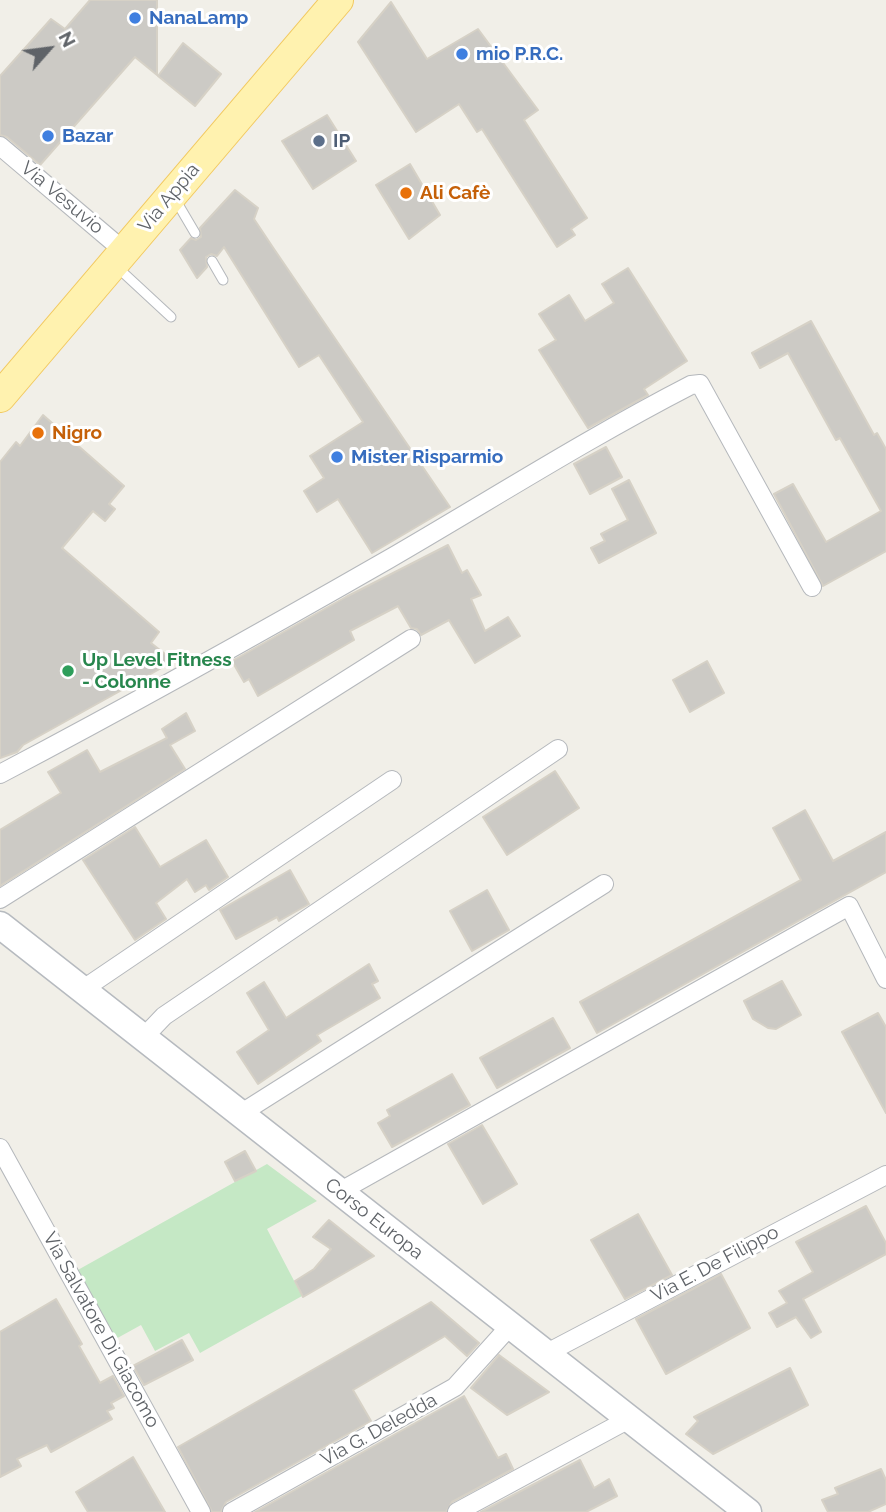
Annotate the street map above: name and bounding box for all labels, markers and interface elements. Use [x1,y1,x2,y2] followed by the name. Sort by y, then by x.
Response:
[149,7,248,29] place label: NanaLamp
[127,10,143,26] marker: NanaLamp
[14,14,84,84] north arrow
[54,28,81,51] text: N
[476,43,563,65] place label: mio P.R.C.
[454,46,470,62] marker: mio P.R.C.
[62,125,113,147] place label: Bazar
[40,128,56,144] marker: Bazar
[333,130,350,152] place label: IP
[311,133,327,149] marker: IP
[16,157,108,239] street label: Via Vesuvio
[134,159,204,237] street label: Via Appia
[420,182,490,204] place label: Ali Cafè
[398,185,414,201] marker: Ali Cafè
[52,422,102,444] place label: Nigro
[30,425,46,441] marker: Nigro
[351,446,503,468] place label: Mister Risparmio
[329,449,345,465] marker: Mister Risparmio
[82,649,232,693] place label: Up Level Fitness - Colonne
[60,663,76,679] marker: Up Level Fitness - Colonne
[320,1173,428,1265] street label: Corso Europa
[647,1221,783,1307] street label: Via E. De Filippo
[38,1228,164,1432] street label: Via Salvatore Di Giacomo
[317,1389,441,1471] street label: Via G. Deledda

